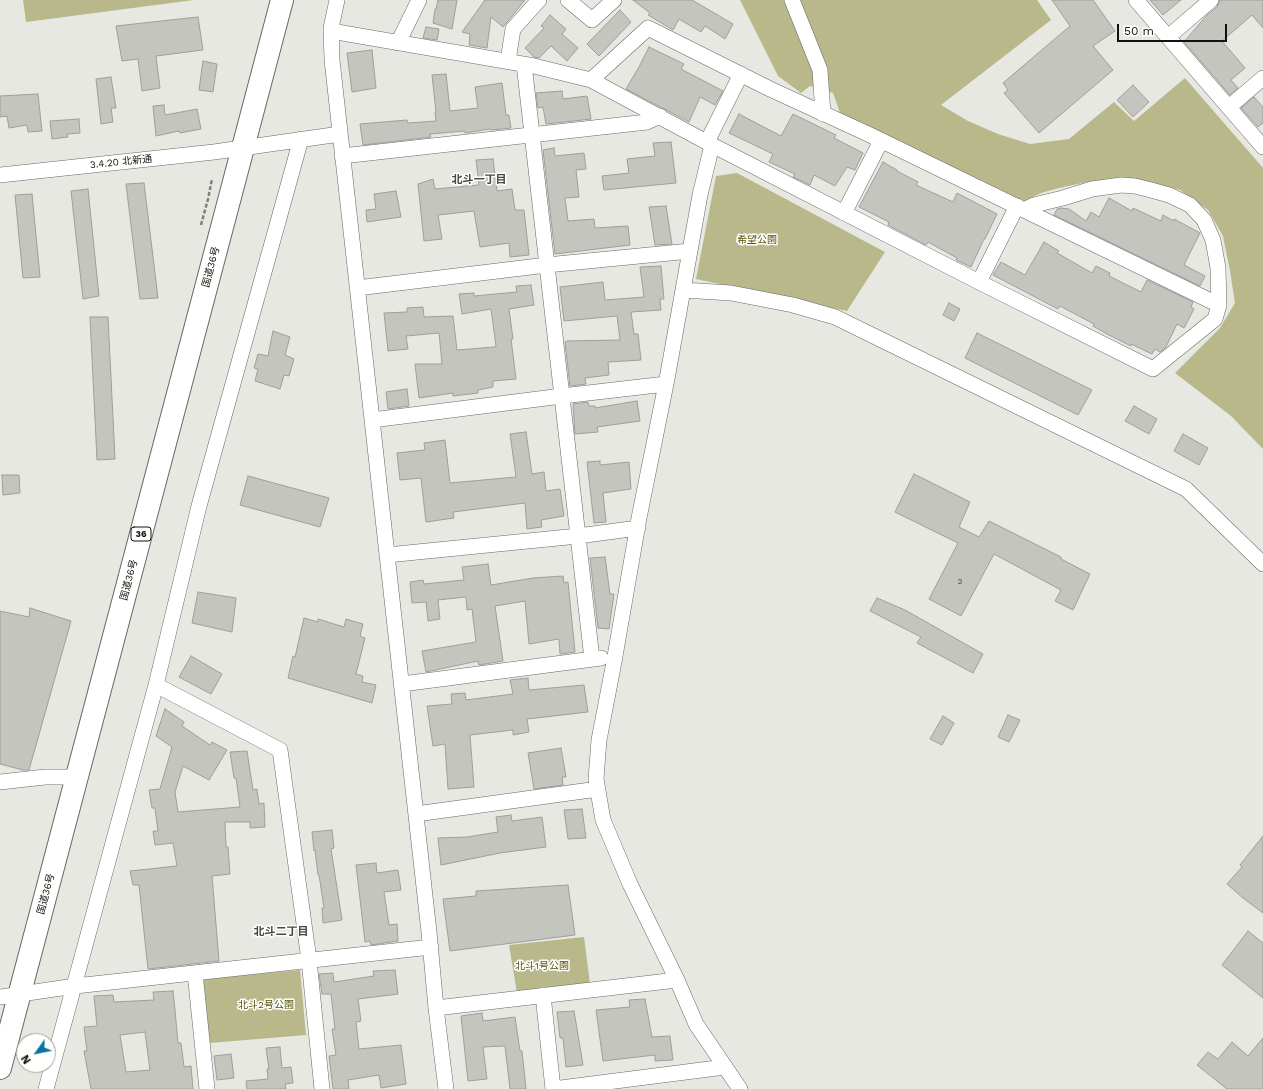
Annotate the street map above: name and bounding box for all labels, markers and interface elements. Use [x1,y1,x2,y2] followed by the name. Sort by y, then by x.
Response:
[1119,16,1229,42] scale bar
[1124,24,1154,38] text: 50 m
[89,153,153,171] street label: 3.4.20 北新通
[452,173,506,187] district label: 北斗一丁目
[737,234,777,246] park label: 希望公園
[200,245,222,289] street label: 国道36号
[131,527,151,541] road number: 36
[118,558,140,602] street label: 国道36号
[958,577,962,587] house number: 2
[35,872,57,916] street label: 国道36号
[254,925,308,939] district label: 北斗二丁目
[515,960,569,972] park label: 北斗1号公園
[238,999,294,1011] park label: 北斗2号公園
[16,1033,56,1073] north arrow
[19,1052,34,1066] text: N

